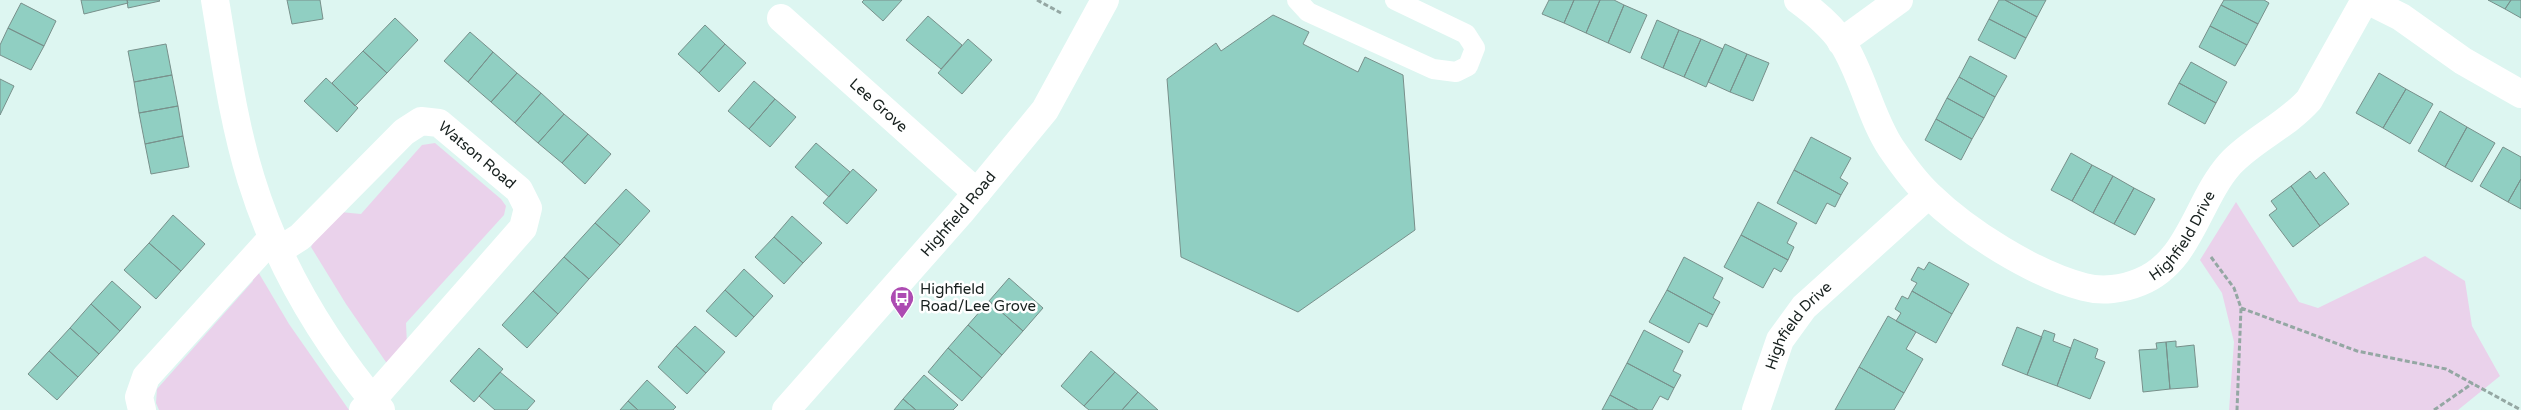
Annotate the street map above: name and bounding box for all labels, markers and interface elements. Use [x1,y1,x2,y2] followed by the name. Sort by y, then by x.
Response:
[846,75,911,136] street label: Lee Grove
[435,117,520,193] street label: Watson Road
[917,168,1000,260] street label: Highfield Road
[2146,188,2219,284] street label: Highfield Drive
[1762,278,1835,372] street label: Highfield Drive
[920,280,1036,315] place label: Highfield Road/Lee Grove
[889,285,915,319] bus stop icon: Highfield Road/Lee Grove

